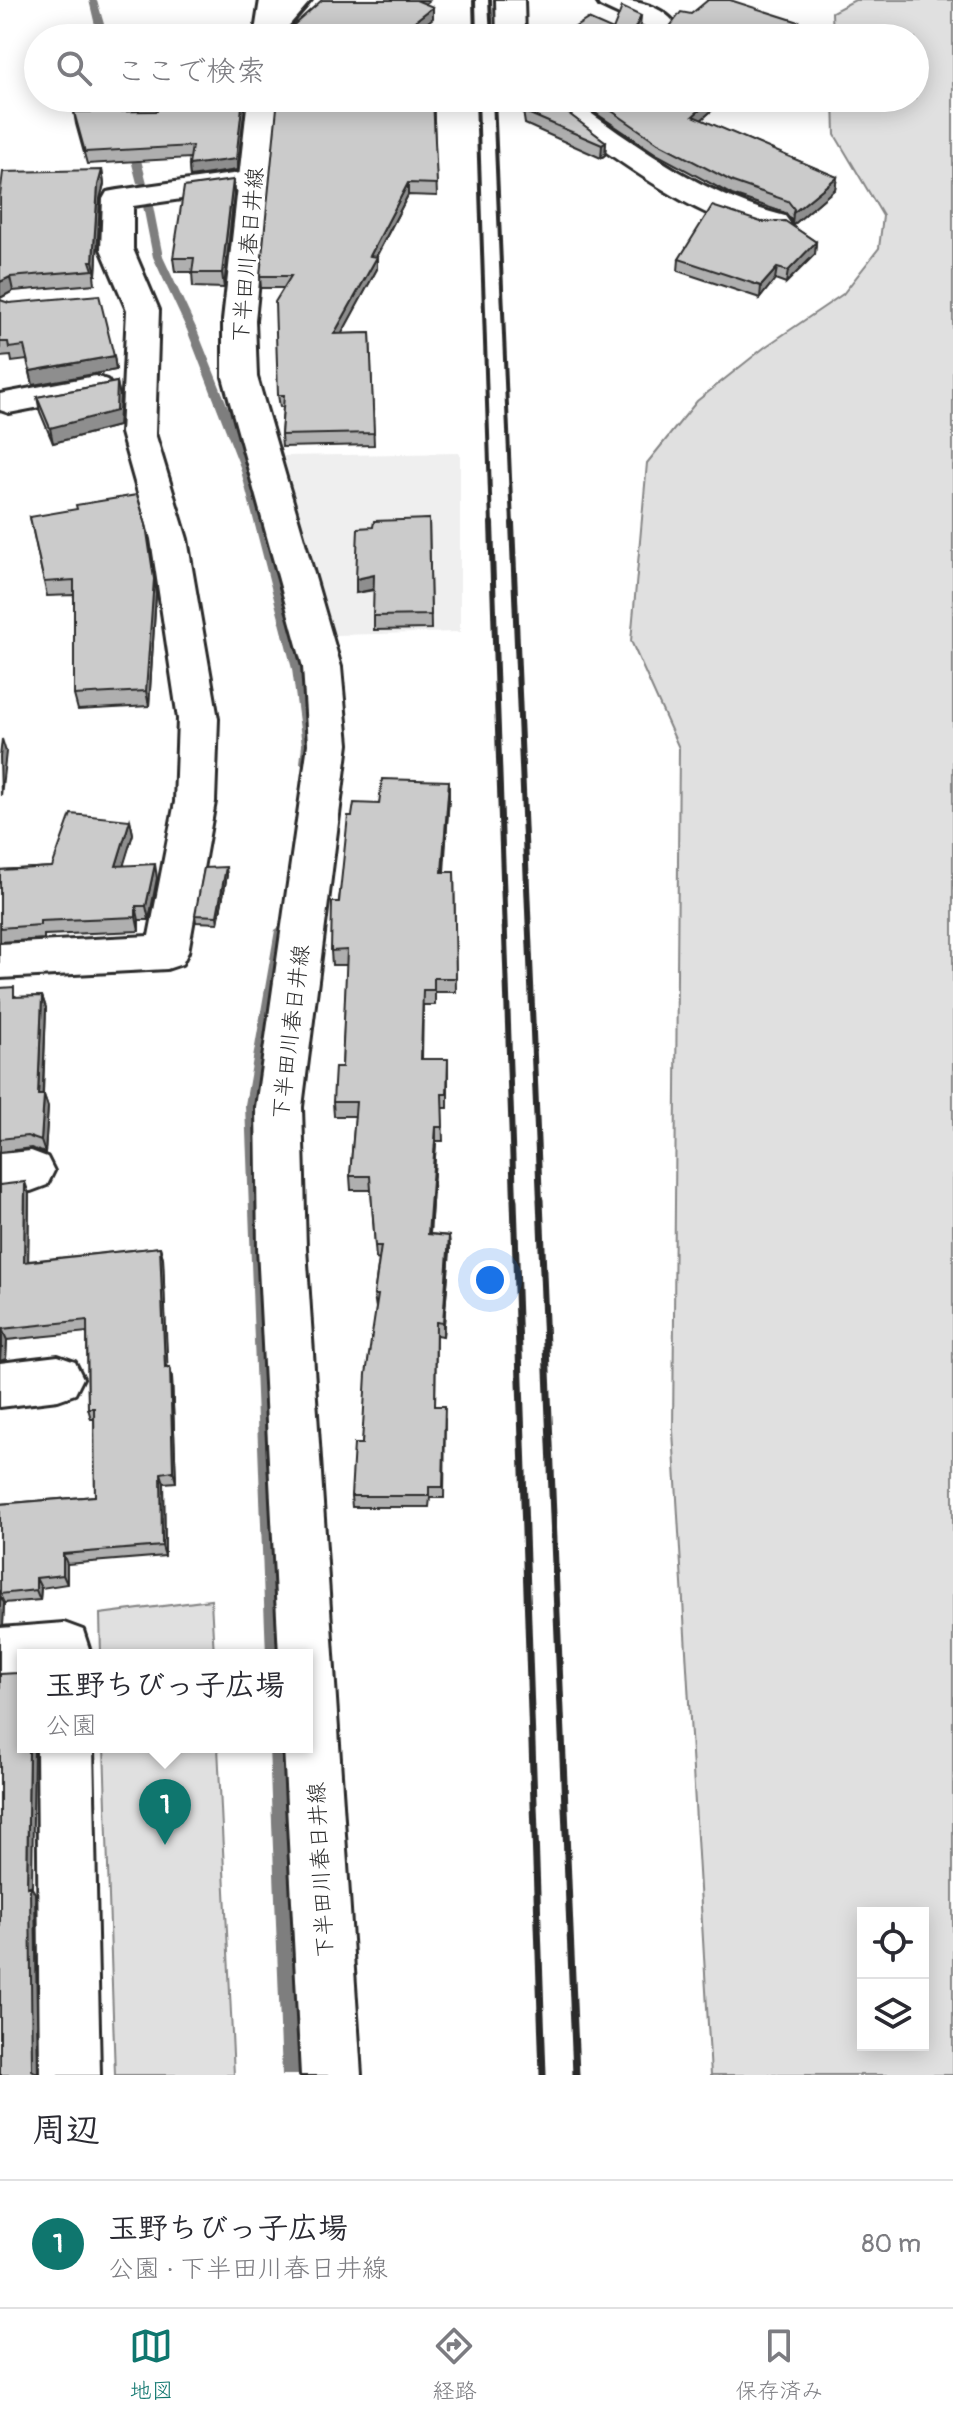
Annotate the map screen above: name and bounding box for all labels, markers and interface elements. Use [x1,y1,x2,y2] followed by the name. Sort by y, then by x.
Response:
[24,24,929,112] search box
[52,46,96,90] icon: search
[116,53,266,90] text: ここで検索
[226,166,270,344] street label: 下半田川春日井線
[266,943,316,1121] street label: 下半田川春日井線
[470,1260,510,1300] your location
[17,1649,313,1753] popup
[45,1667,285,1704] text: 玉野ちびっ子広場
[45,1710,97,1742] text: 公園
[139,1779,191,1845] pin: 1
[302,1781,340,1959] street label: 下半田川春日井線
[857,1907,929,2051] map controls
[857,1907,929,1979] button: locate
[857,1979,929,2051] button: layers
[32,2109,100,2152] text: 周辺
[108,2210,348,2247] text: 玉野ちびっ子広場
[53,2228,63,2260] text: 1
[861,2228,921,2260] text: 80 m
[108,2253,388,2285] text: 公園 · 下半田川春日井線
[129,2324,174,2405] tab: 地図
[432,2324,477,2405] tab: 経路
[735,2324,824,2405] tab: 保存済み

